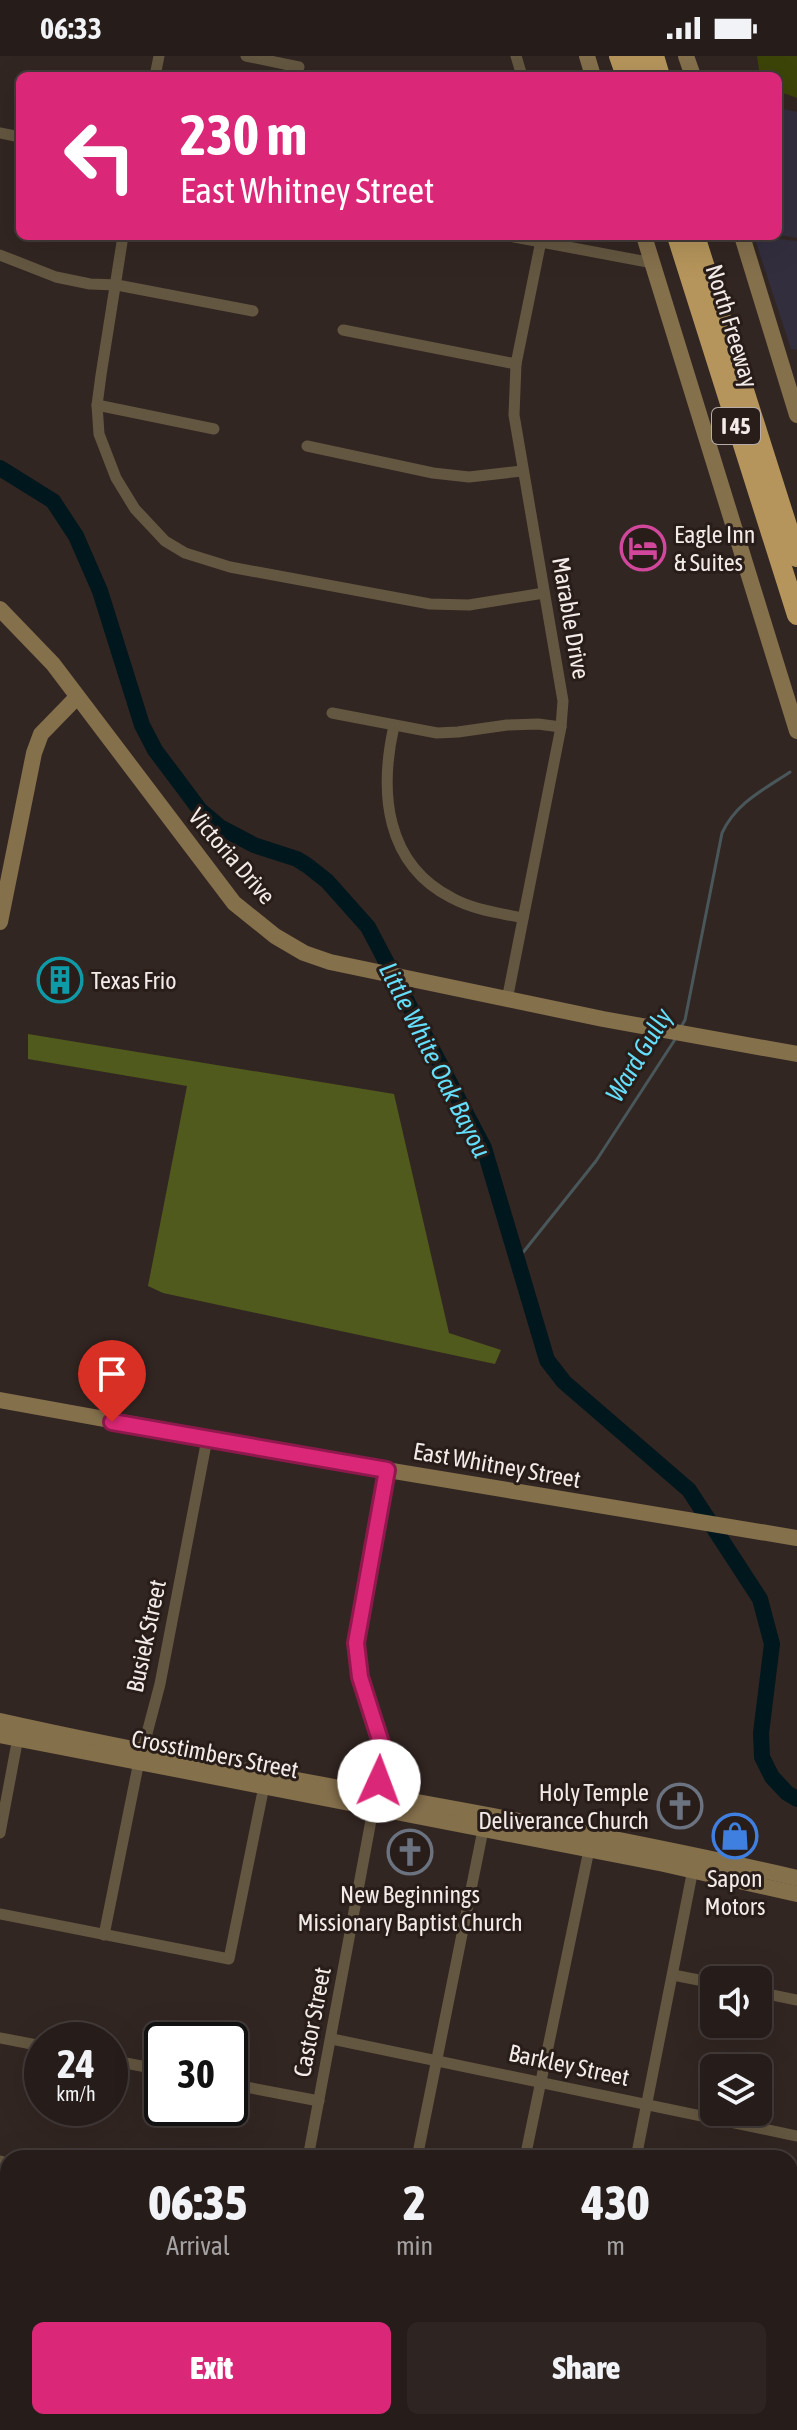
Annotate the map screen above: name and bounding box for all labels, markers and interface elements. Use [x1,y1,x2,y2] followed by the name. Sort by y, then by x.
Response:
[40,11,102,45] text: 06:33
[180,103,307,167] text: 230 m
[48,104,152,208] icon: left
[180,169,434,211] text: East Whitney Street
[701,261,764,391] street label: North Freeway
[712,408,760,444] road number: I 45
[674,521,755,576] place label: Eagle Inn & Suites
[619,524,667,572] hotel icon: Eagle Inn & Suites
[547,555,595,681] street label: Marable Drive
[183,803,281,909] street label: Victoria Drive
[36,956,84,1004] building icon: Texas Frio
[373,957,497,1163] water label: Little White Oak Bayou
[91,967,176,994] place label: Texas Frio
[599,1003,679,1107] water label: Ward Gully
[78,1340,146,1422] pin
[90,1352,134,1396] icon: arrive
[411,1437,583,1493] street label: East Whitney Street
[121,1577,171,1695] street label: Busiek Street
[129,1725,301,1783] street label: Crosstimbers Street
[337,1739,421,1823] position arrow
[478,1779,649,1834] place label: Holy Temple Deliverance Church
[656,1782,704,1830] church icon: Holy Temple Deliverance Church
[711,1812,759,1860] shop icon: Sapon Motors
[386,1828,434,1876] church icon: New Beginnings Missionary Baptist Church
[705,1865,765,1920] place label: Sapon Motors
[297,1881,523,1936] place label: New Beginnings Missionary Baptist Church
[288,1965,336,2079] street label: Castor Street
[700,1966,772,2126] map controls
[700,1966,772,2038] button: sound
[144,2022,248,2126] speed limit sign: 30
[506,2039,632,2091] street label: Barkley Street
[57,2041,95,2086] text: 24
[700,2054,772,2126] button: layers
[56,2082,96,2105] text: km/h
[149,2175,247,2230] text: 06:35
[403,2175,426,2230] text: 2
[582,2175,649,2230] text: 430
[166,2231,230,2261] text: Arrival
[396,2231,433,2261] text: min
[606,2231,625,2261] text: m
[32,2322,391,2414] button: Exit
[407,2322,766,2414] button: Share

